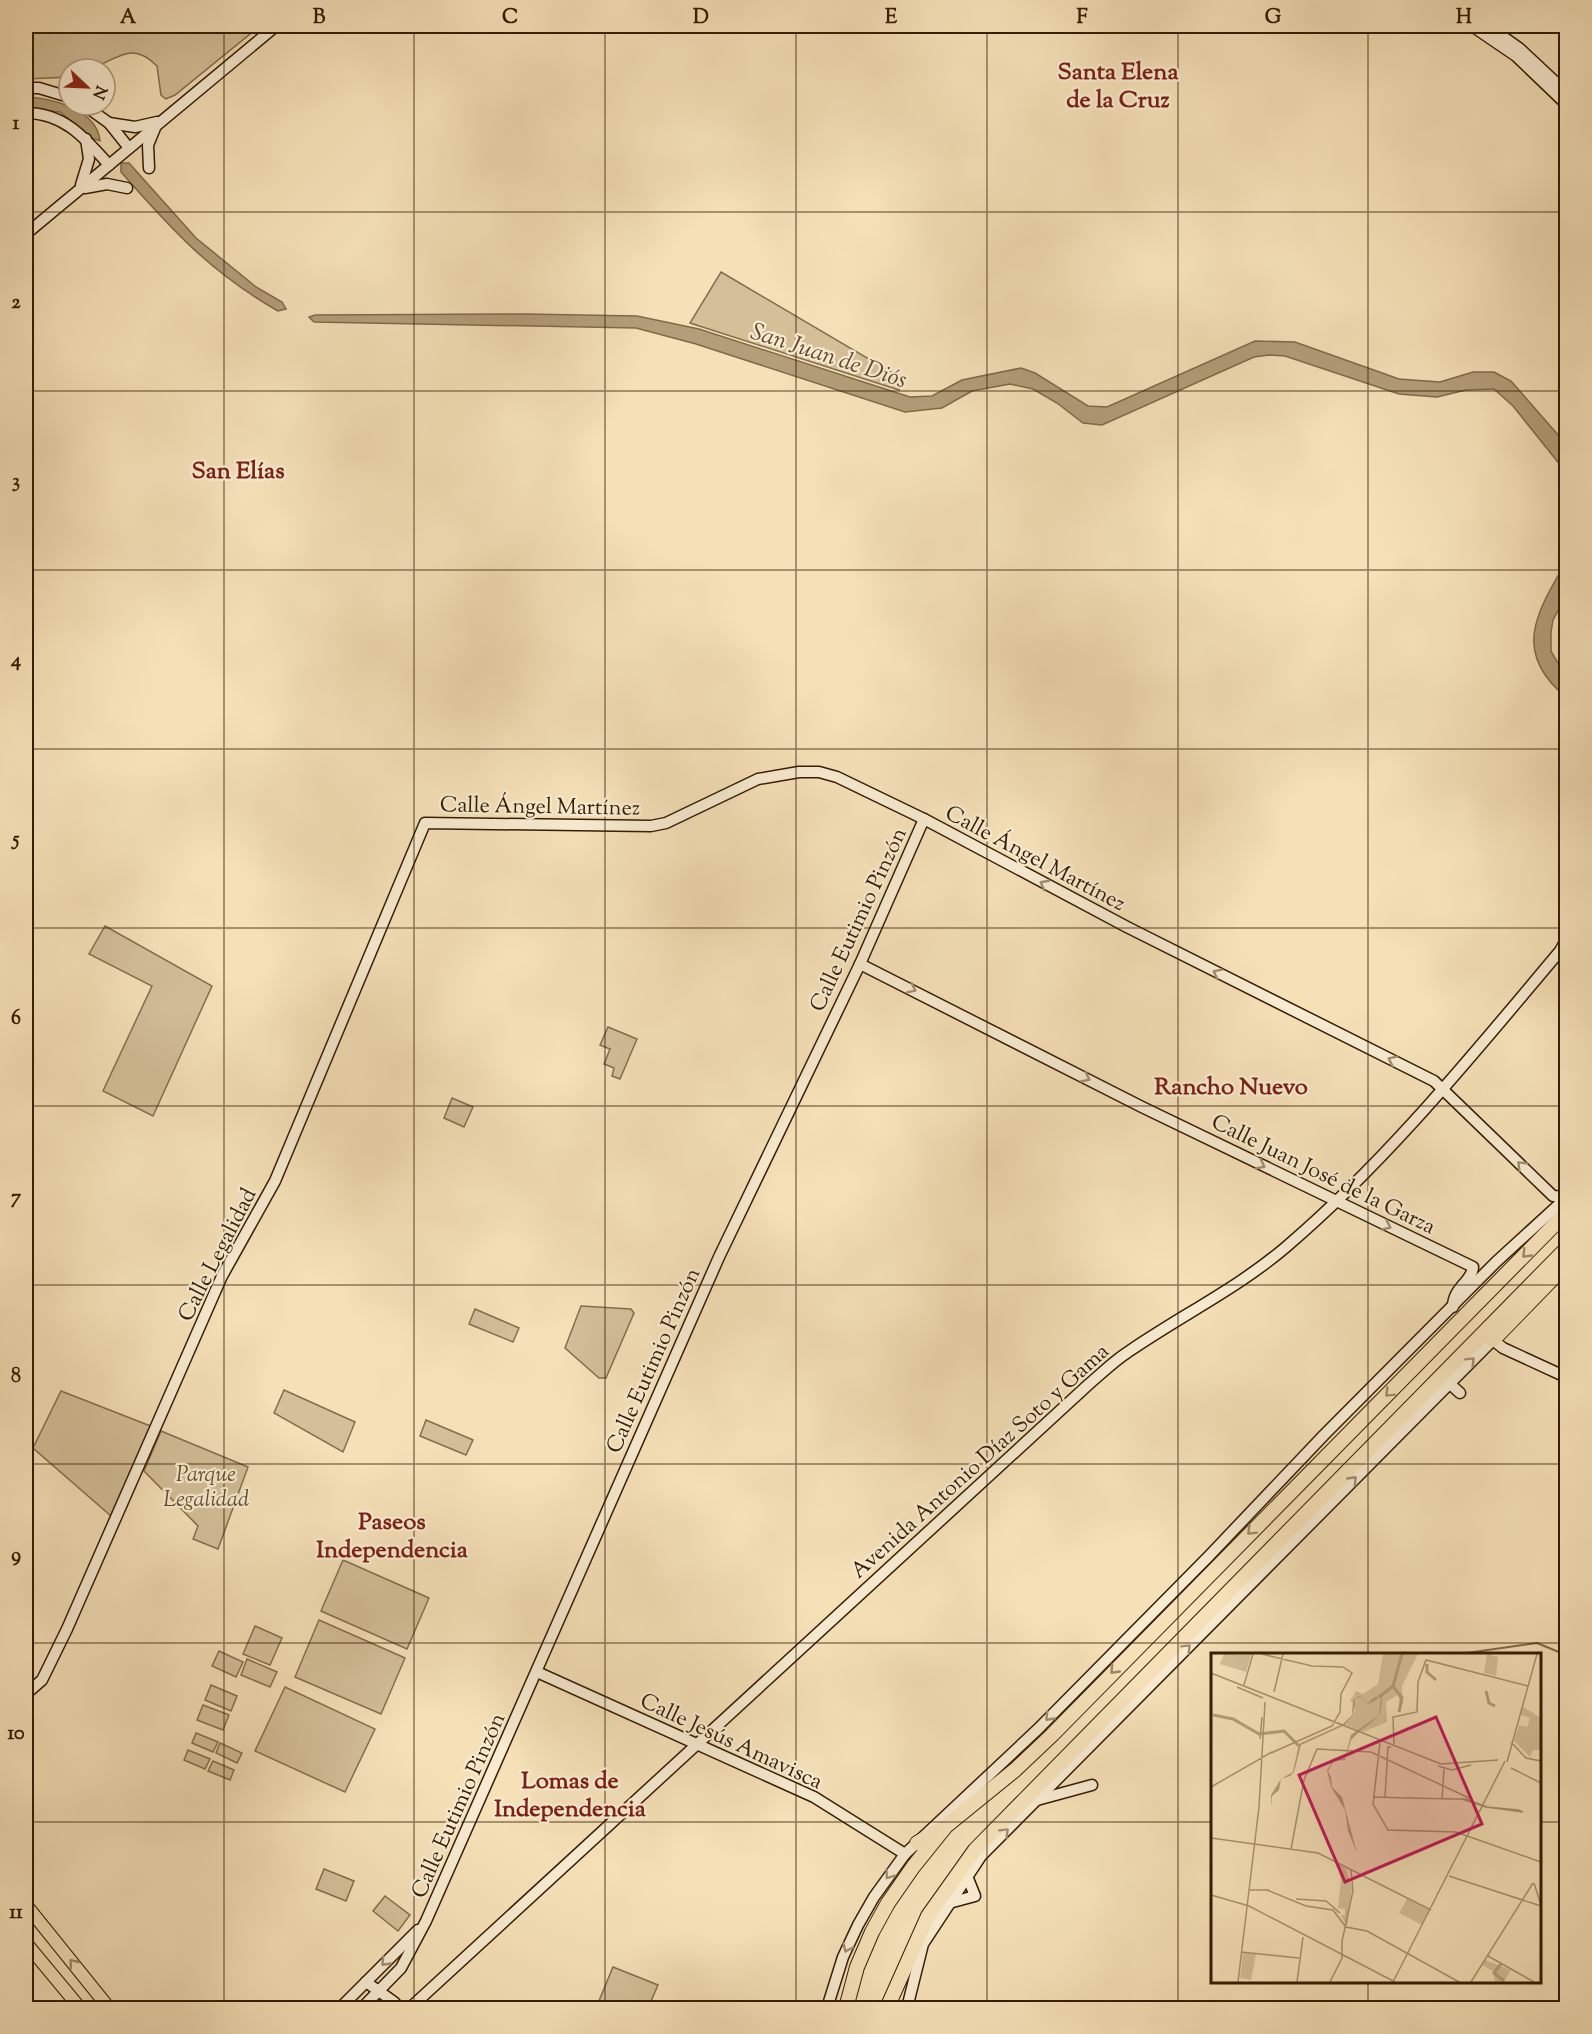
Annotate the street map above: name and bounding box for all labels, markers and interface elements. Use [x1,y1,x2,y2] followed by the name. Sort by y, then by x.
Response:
[120,4,137,33] text: A
[313,4,326,33] text: B
[502,4,518,33] text: C
[693,4,709,33] text: D
[885,4,898,33] text: E
[1076,4,1088,33] text: F
[1265,4,1282,33] text: G
[1456,4,1472,33] text: H
[1057,56,1179,118] district label: Santa Elena de la Cruz
[57,57,117,117] north arrow
[85,82,112,102] text: N
[13,110,20,139] text: 1
[11,289,21,318] text: 2
[746,316,911,398] water label: San Juan de Diós
[191,455,285,489] district label: San Elías
[12,468,20,497] text: 3
[10,647,21,676] text: 4
[440,789,640,826] street label: Calle Ángel Martínez
[939,798,1131,921] street label: Calle Ángel Martínez
[803,823,916,1018] street label: Calle Eutimio Pinzón
[11,826,20,855] text: 5
[1039,880,1050,891] one-way arrow
[1213,969,1224,980] one-way arrow
[906,982,917,993] one-way arrow
[11,1005,21,1034] text: 6
[1387,1055,1398,1067] one-way arrow
[1080,1070,1091,1082] one-way arrow
[1154,1071,1308,1105] district label: Rancho Nuevo
[1205,1107,1440,1244] street label: Calle Juan José de la Garza
[1254,1157,1265,1169] one-way arrow
[1517,1162,1528,1173] one-way arrow
[171,1183,266,1328] street label: Calle Legalidad
[11,1184,22,1213] text: 7
[1381,1219,1392,1231] one-way arrow
[1522,1247,1533,1258] one-way arrow
[599,1263,710,1459] street label: Calle Eutimio Pinzón
[845,1337,1117,1587] street label: Avenida Antonio Díaz Soto y Gama
[1463,1358,1474,1369] one-way arrow
[11,1363,21,1392] text: 8
[1385,1386,1396,1397] one-way arrow
[163,1460,249,1517] park label: Parque Legalidad
[1346,1477,1357,1488] one-way arrow
[316,1506,469,1568] district label: Paseos Independencia
[1247,1525,1258,1535] one-way arrow
[11,1542,21,1571] text: 9
[1179,1645,1190,1656] one-way arrow
[1211,1653,1541,1983] inset map
[1111,1663,1122,1674] one-way arrow
[634,1686,827,1799] street label: Calle Jesús Amavisca
[404,1708,515,1904] street label: Calle Eutimio Pinzón
[1045,1710,1056,1721] one-way arrow
[7,1720,25,1749] text: 10
[494,1765,647,1827] district label: Lomas de Independencia
[998,1828,1009,1838] one-way arrow
[885,1869,896,1880] one-way arrow
[9,1899,23,1928] text: 11
[842,1942,854,1953] one-way arrow
[381,1956,392,1966] one-way arrow
[69,1959,80,1970] one-way arrow

